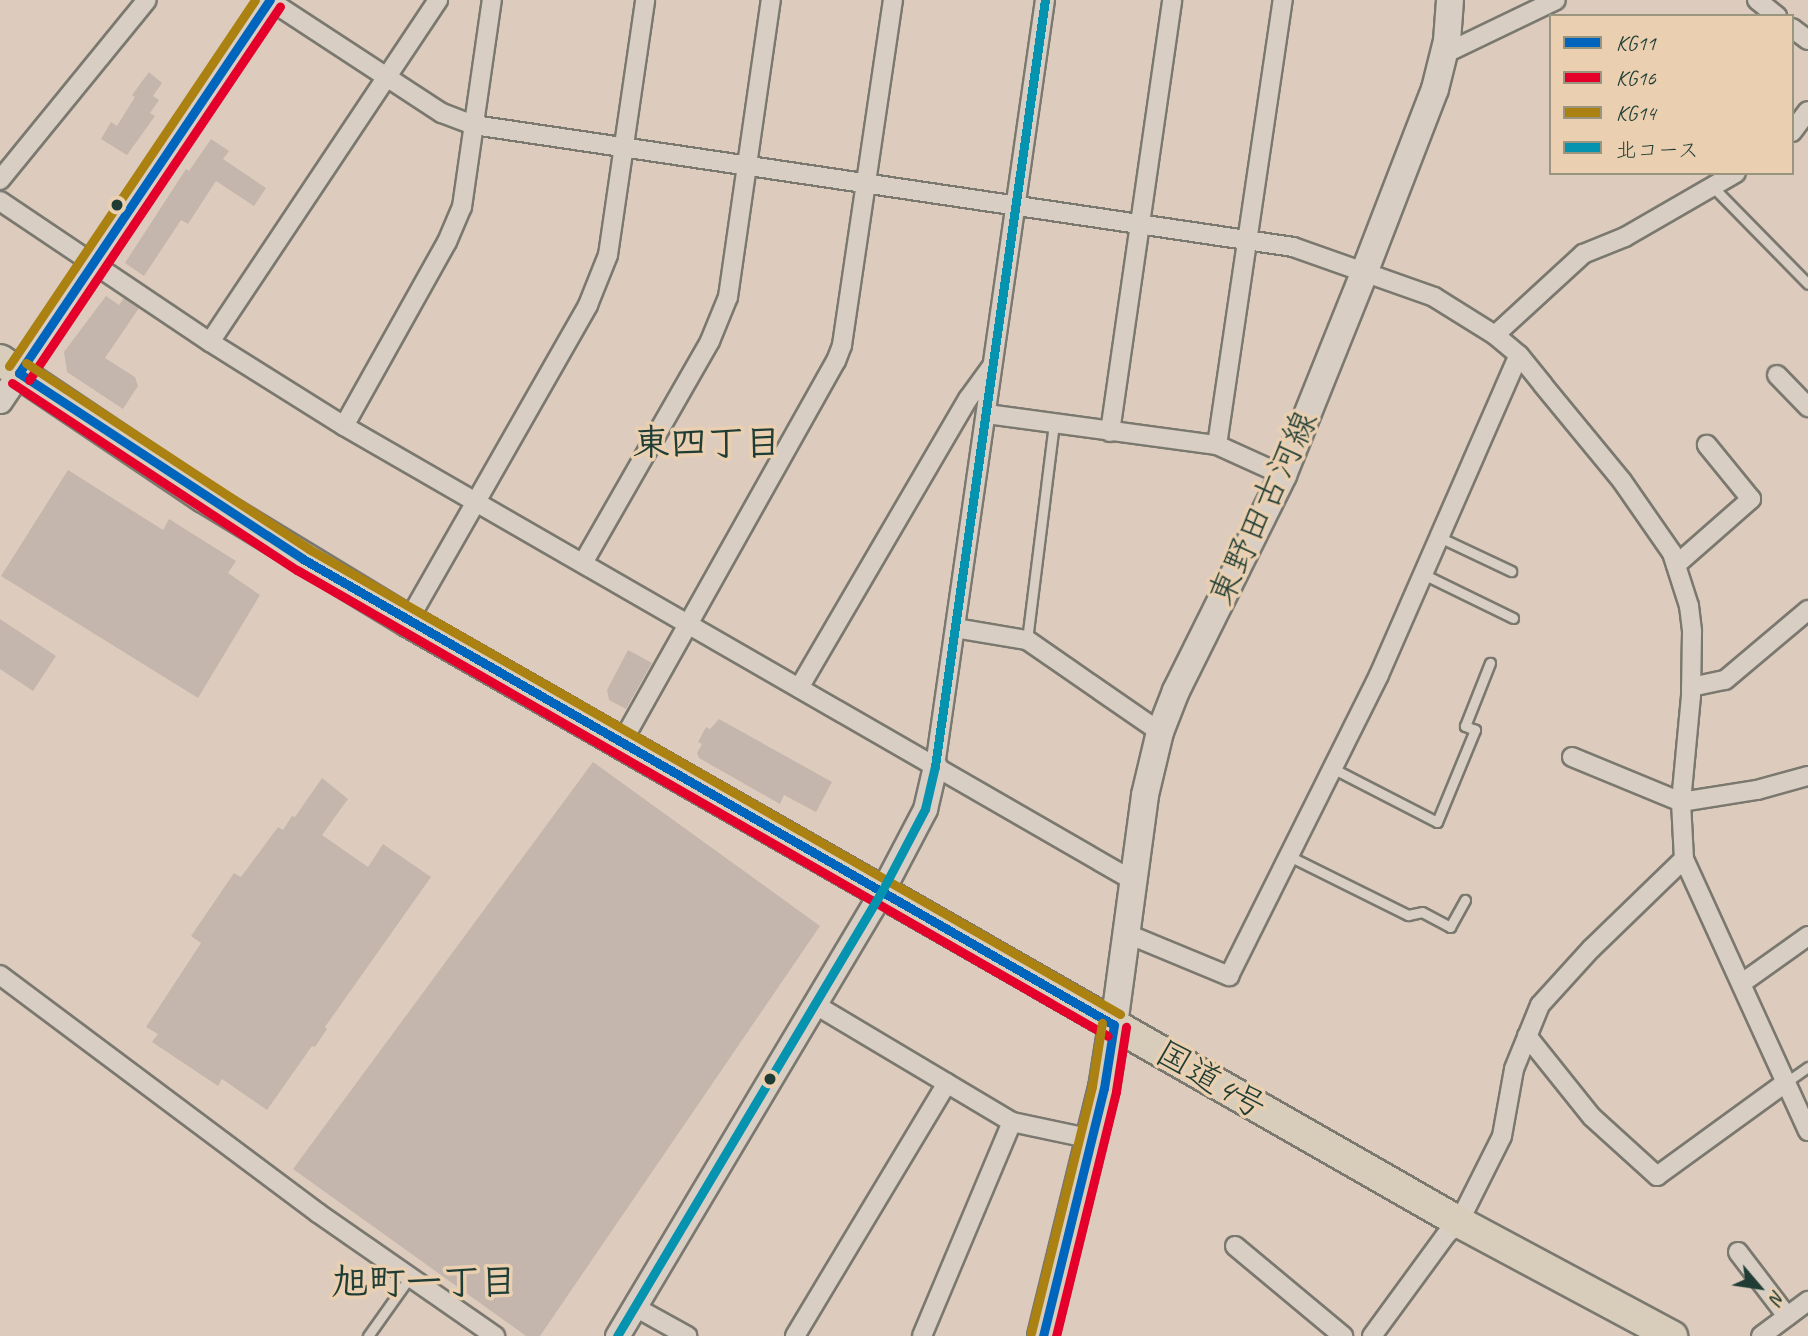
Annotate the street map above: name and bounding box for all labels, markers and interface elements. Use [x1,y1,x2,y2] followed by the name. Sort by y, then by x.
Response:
[1549,14,1794,175] legend
[1616,30,1656,56] text: KG11
[1616,65,1656,91] text: KG16
[1616,100,1656,126] text: KG14
[1616,137,1699,163] text: 北コース
[110,198,124,212] unlabelled marker
[1200,404,1326,612] street label: 東野田古河線
[633,421,781,465] district label: 東四丁目
[1148,1032,1274,1128] street label: 国道4号
[763,1072,777,1086] unlabelled marker
[1724,1252,1794,1322] north arrow
[332,1260,516,1304] district label: 旭町一丁目
[1764,1286,1791,1308] text: N

